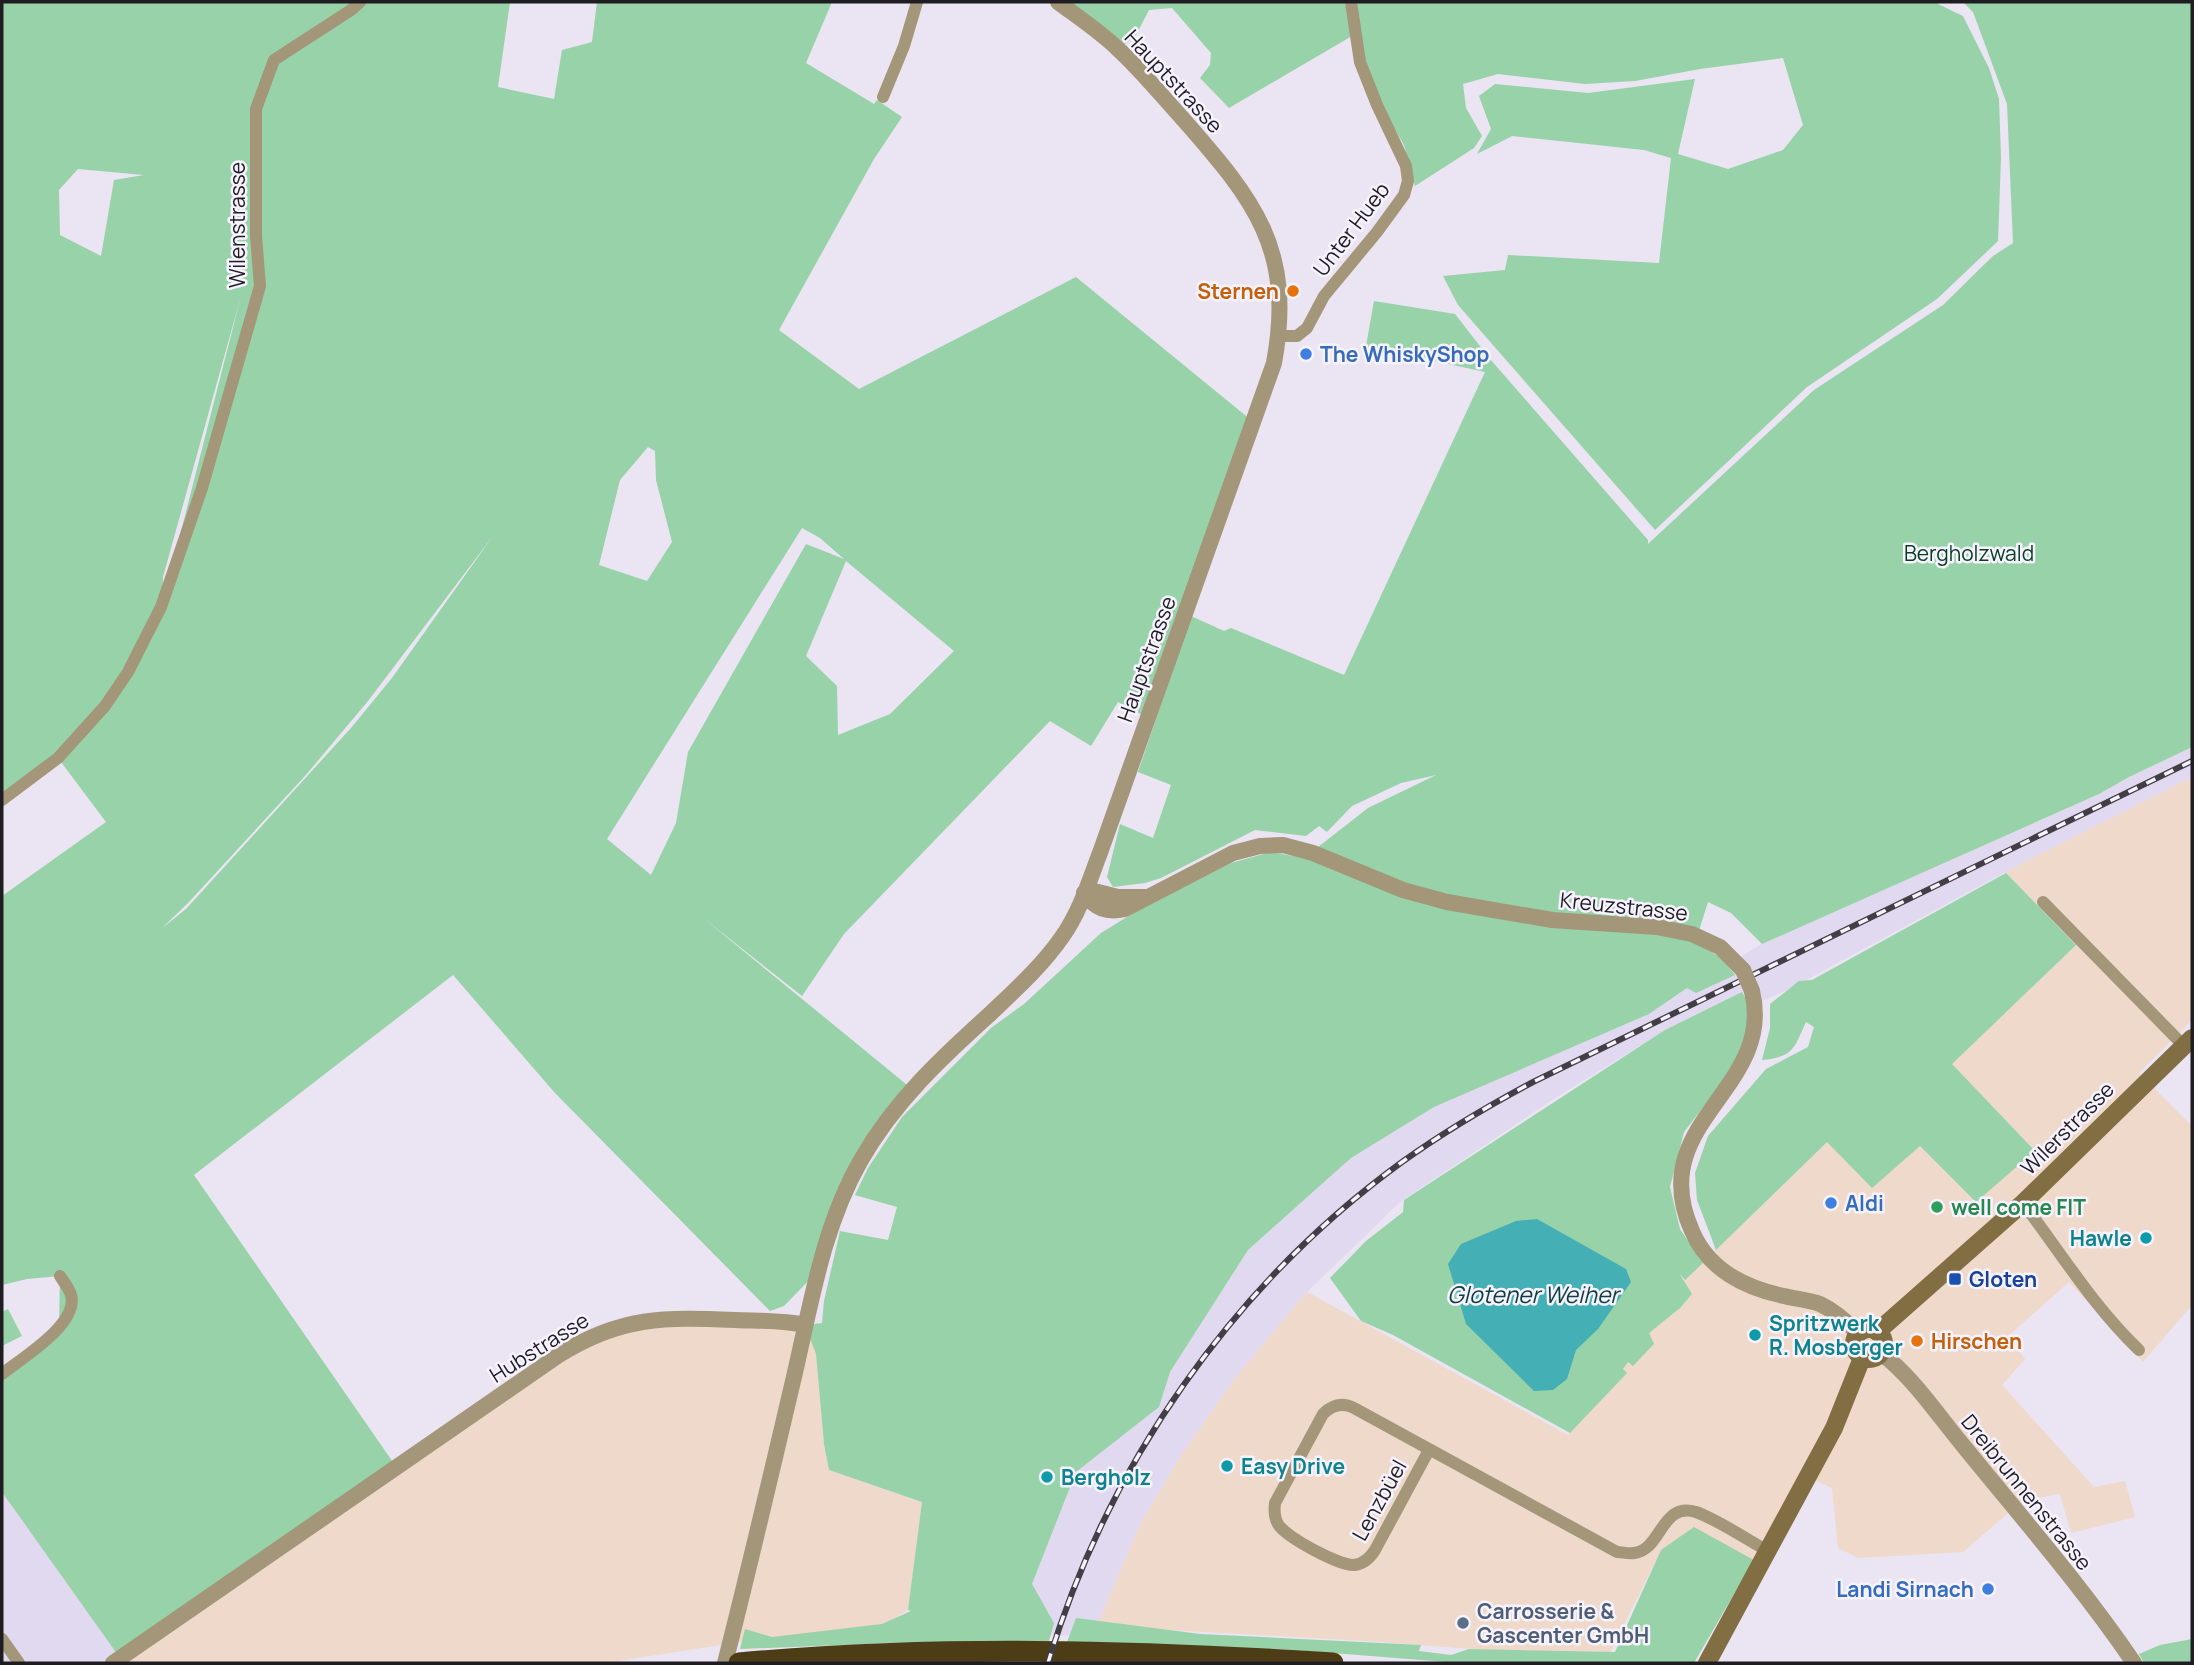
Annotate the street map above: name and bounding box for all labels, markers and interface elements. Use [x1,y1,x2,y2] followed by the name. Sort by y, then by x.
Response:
[1119,23,1229,139] street label: Hauptstrasse
[223,162,251,288] street label: Wilenstrasse
[1306,176,1396,282] street label: Unter Hueb
[1197,277,1279,305] place label: Sternen
[1285,283,1301,299] marker: Sternen
[1320,340,1490,368] place label: The WhiskyShop
[1298,346,1314,362] marker: The WhiskyShop
[1904,539,2034,567] park label: Bergholzwald
[1110,592,1182,726] street label: Hauptstrasse
[1559,885,1689,927] street label: Kreuzstrasse
[2014,1075,2120,1181] street label: Wilerstrasse
[1845,1189,1884,1217] place label: Aldi
[1951,1193,2086,1221] place label: well come FIT
[1823,1195,1839,1211] marker: Aldi
[1929,1199,1945,1215] marker: well come FIT
[2070,1224,2132,1252] place label: Hawle
[2138,1230,2154,1246] marker: Hawle
[1969,1265,2037,1293] place label: Gloten
[1947,1271,1963,1287] marker: Gloten
[1447,1278,1621,1310] water label: Glotener Weiher
[484,1306,594,1388] street label: Hubstrasse
[1769,1309,1903,1361] place label: Spritzwerk R. Mosberger
[1747,1327,1763,1343] marker: Spritzwerk R. Mosberger
[1931,1327,2022,1355] place label: Hirschen
[1909,1333,1925,1349] marker: Hirschen
[1955,1408,2099,1576] street label: Dreibrunnenstrasse
[1241,1452,1345,1480] place label: Easy Drive
[1345,1455,1413,1545] street label: Lenzbüel
[1219,1458,1235,1474] marker: Easy Drive
[1061,1463,1151,1491] place label: Bergholz
[1039,1469,1055,1485] marker: Bergholz
[1836,1575,1974,1603] place label: Landi Sirnach
[1980,1581,1996,1597] marker: Landi Sirnach
[1477,1597,1649,1649] place label: Carrosserie & Gascenter GmbH
[1455,1615,1471,1631] marker: Carrosserie & Gascenter GmbH

